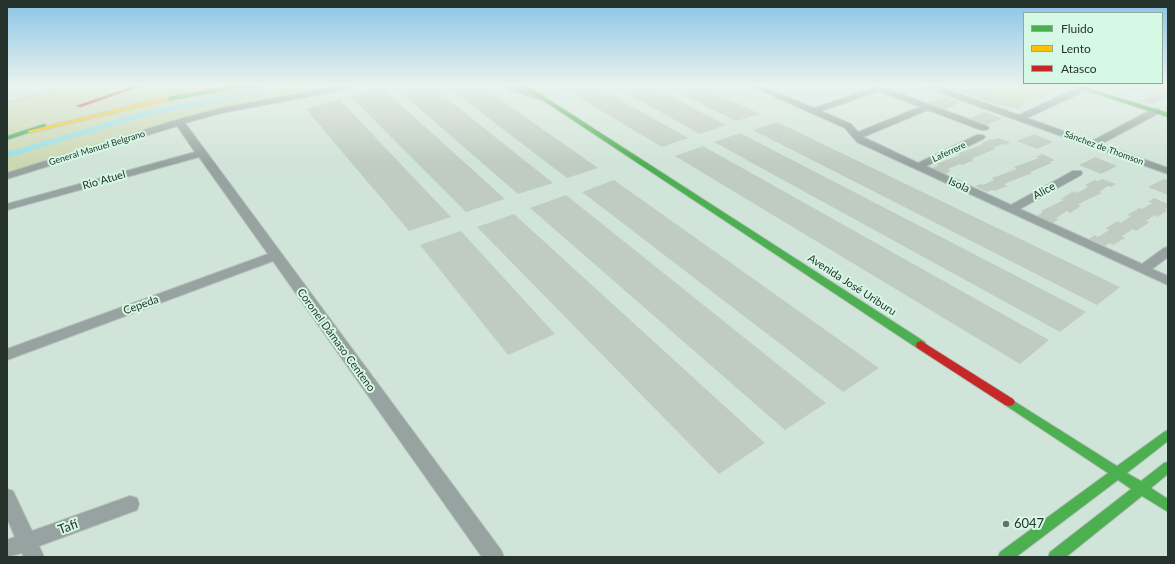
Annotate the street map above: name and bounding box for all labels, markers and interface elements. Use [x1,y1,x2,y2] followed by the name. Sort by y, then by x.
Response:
[1023,12,1163,84] legend
[1061,21,1094,36] text: Fluido
[1061,41,1091,56] text: Lento
[1061,61,1097,76] text: Atasco
[48,128,146,168] street label: General Manuel Belgrano
[1063,129,1145,167] street label: Sánchez de Thomson
[931,140,967,164] street label: Laferrere
[81,168,127,192] street label: Rio Atuel
[946,174,972,196] street label: Isola
[1030,180,1058,202] street label: Alice
[805,252,899,318] street label: Avenida José Uriburu
[294,286,378,394] street label: Coronel Dámaso Centeno
[122,293,160,317] street label: Cepeda
[56,516,80,538] street label: Tafí
[1014,516,1044,532] place label: 6047
[1001,519,1011,529] marker: 6047

